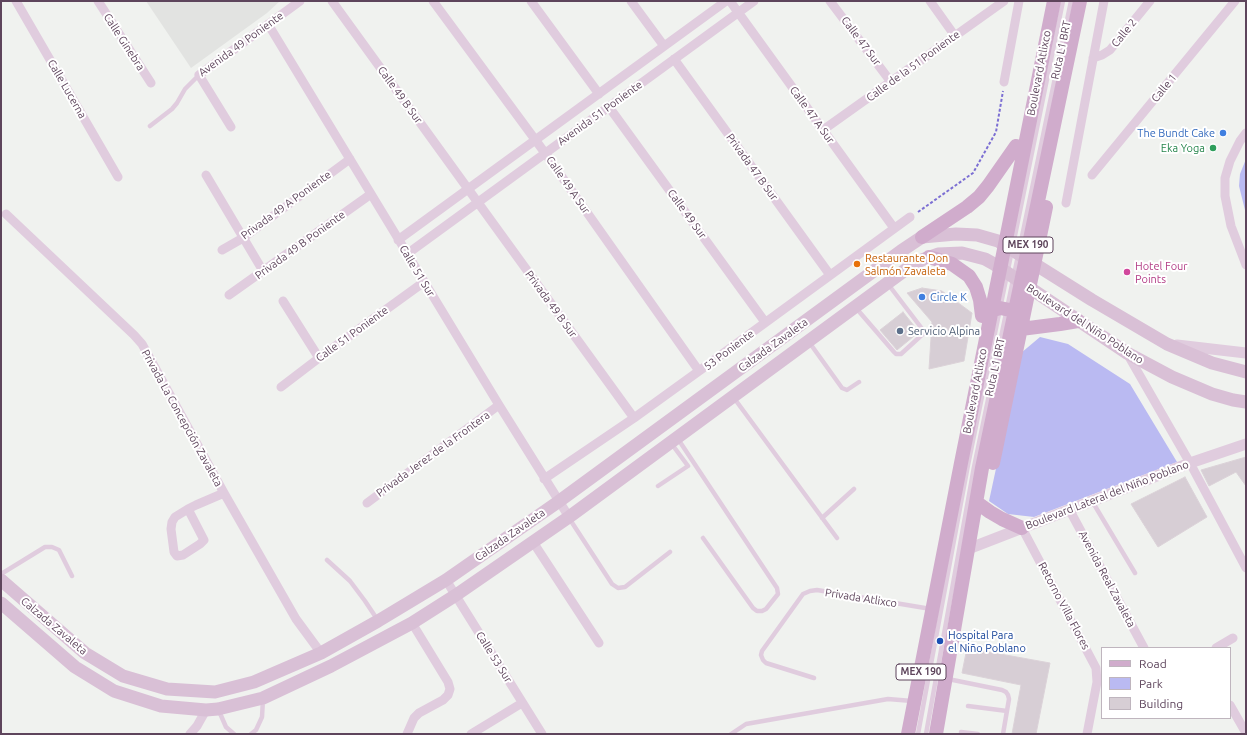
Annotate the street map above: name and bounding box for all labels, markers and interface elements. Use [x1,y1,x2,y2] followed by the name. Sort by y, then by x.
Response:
[196,9,286,79] street label: Avenida 49 Poniente
[101,11,147,73] street label: Calle Ginebra
[838,14,884,68] street label: Calle 47 Sur
[1108,16,1140,50] street label: Calle 2
[1048,19,1074,81] street label: Ruta L1 BRT
[864,28,962,104] street label: Calle de la 51 Poniente
[1024,29,1054,117] street label: Boulevard Atlixco
[45,57,89,121] street label: Calle Lucerna
[375,64,425,126] street label: Calle 49 B Sur
[1148,71,1180,105] street label: Calle 1
[555,78,645,148] street label: Avenida 51 Poniente
[787,84,837,146] street label: Calle 47 A Sur
[1137,126,1215,140] place label: The Bundt Cake
[1218,128,1228,138] marker: The Bundt Cake
[723,131,781,203] street label: Privada 47 B Sur
[1161,141,1205,155] place label: Eka Yoga
[1208,143,1218,153] marker: Eka Yoga
[543,154,593,216] street label: Calle 49 A Sur
[238,168,334,242] street label: Privada 49 A Poniente
[665,187,709,241] street label: Calle 49 Sur
[252,208,348,282] street label: Privada 49 B Poniente
[1003,237,1053,253] road number: MEX 190
[396,243,438,299] street label: Calle 51 Sur
[865,251,948,277] place label: Restaurante Don Salmón Zavaleta
[852,259,862,269] marker: Restaurante Don Salmón Zavaleta
[1135,259,1188,285] place label: Hotel Four Points
[1122,267,1132,277] marker: Hotel Four Points
[522,268,580,340] street label: Privada 49 B Sur
[1024,281,1146,367] street label: Boulevard del Niño Poblano
[930,290,967,304] place label: Circle K
[917,292,927,302] marker: Circle K
[313,303,391,365] street label: Calle 51 Poniente
[736,315,810,375] street label: Calzada Zavaleta
[908,324,980,338] place label: Servicio Alpina
[895,326,905,336] marker: Servicio Alpina
[701,327,757,373] street label: 53 Poniente
[982,336,1008,398] street label: Ruta L1 BRT
[139,347,225,489] street label: Privada La Concepción Zavaleta
[960,347,990,435] street label: Boulevard Atlixco
[374,408,492,500] street label: Privada Jerez de la Frontera
[1023,458,1191,532] street label: Boulevard Lateral del Niño Poblano
[472,506,548,564] street label: Calzada Zavaleta
[1076,528,1138,630] street label: Avenida Real Zavaleta
[1035,560,1093,652] street label: Retorno Villa Flores
[824,586,898,610] street label: Privada Atlixco
[18,594,90,658] street label: Calzada Zavaleta
[948,628,1026,654] place label: Hospital Para el Niño Poblano
[473,629,515,685] street label: Calle 53 Sur
[935,636,945,646] marker: Hospital Para el Niño Poblano
[1101,647,1231,719] legend
[1139,657,1167,670] text: Road
[896,664,946,680] road number: MEX 190
[1139,677,1163,690] text: Park
[1139,697,1183,710] text: Building

